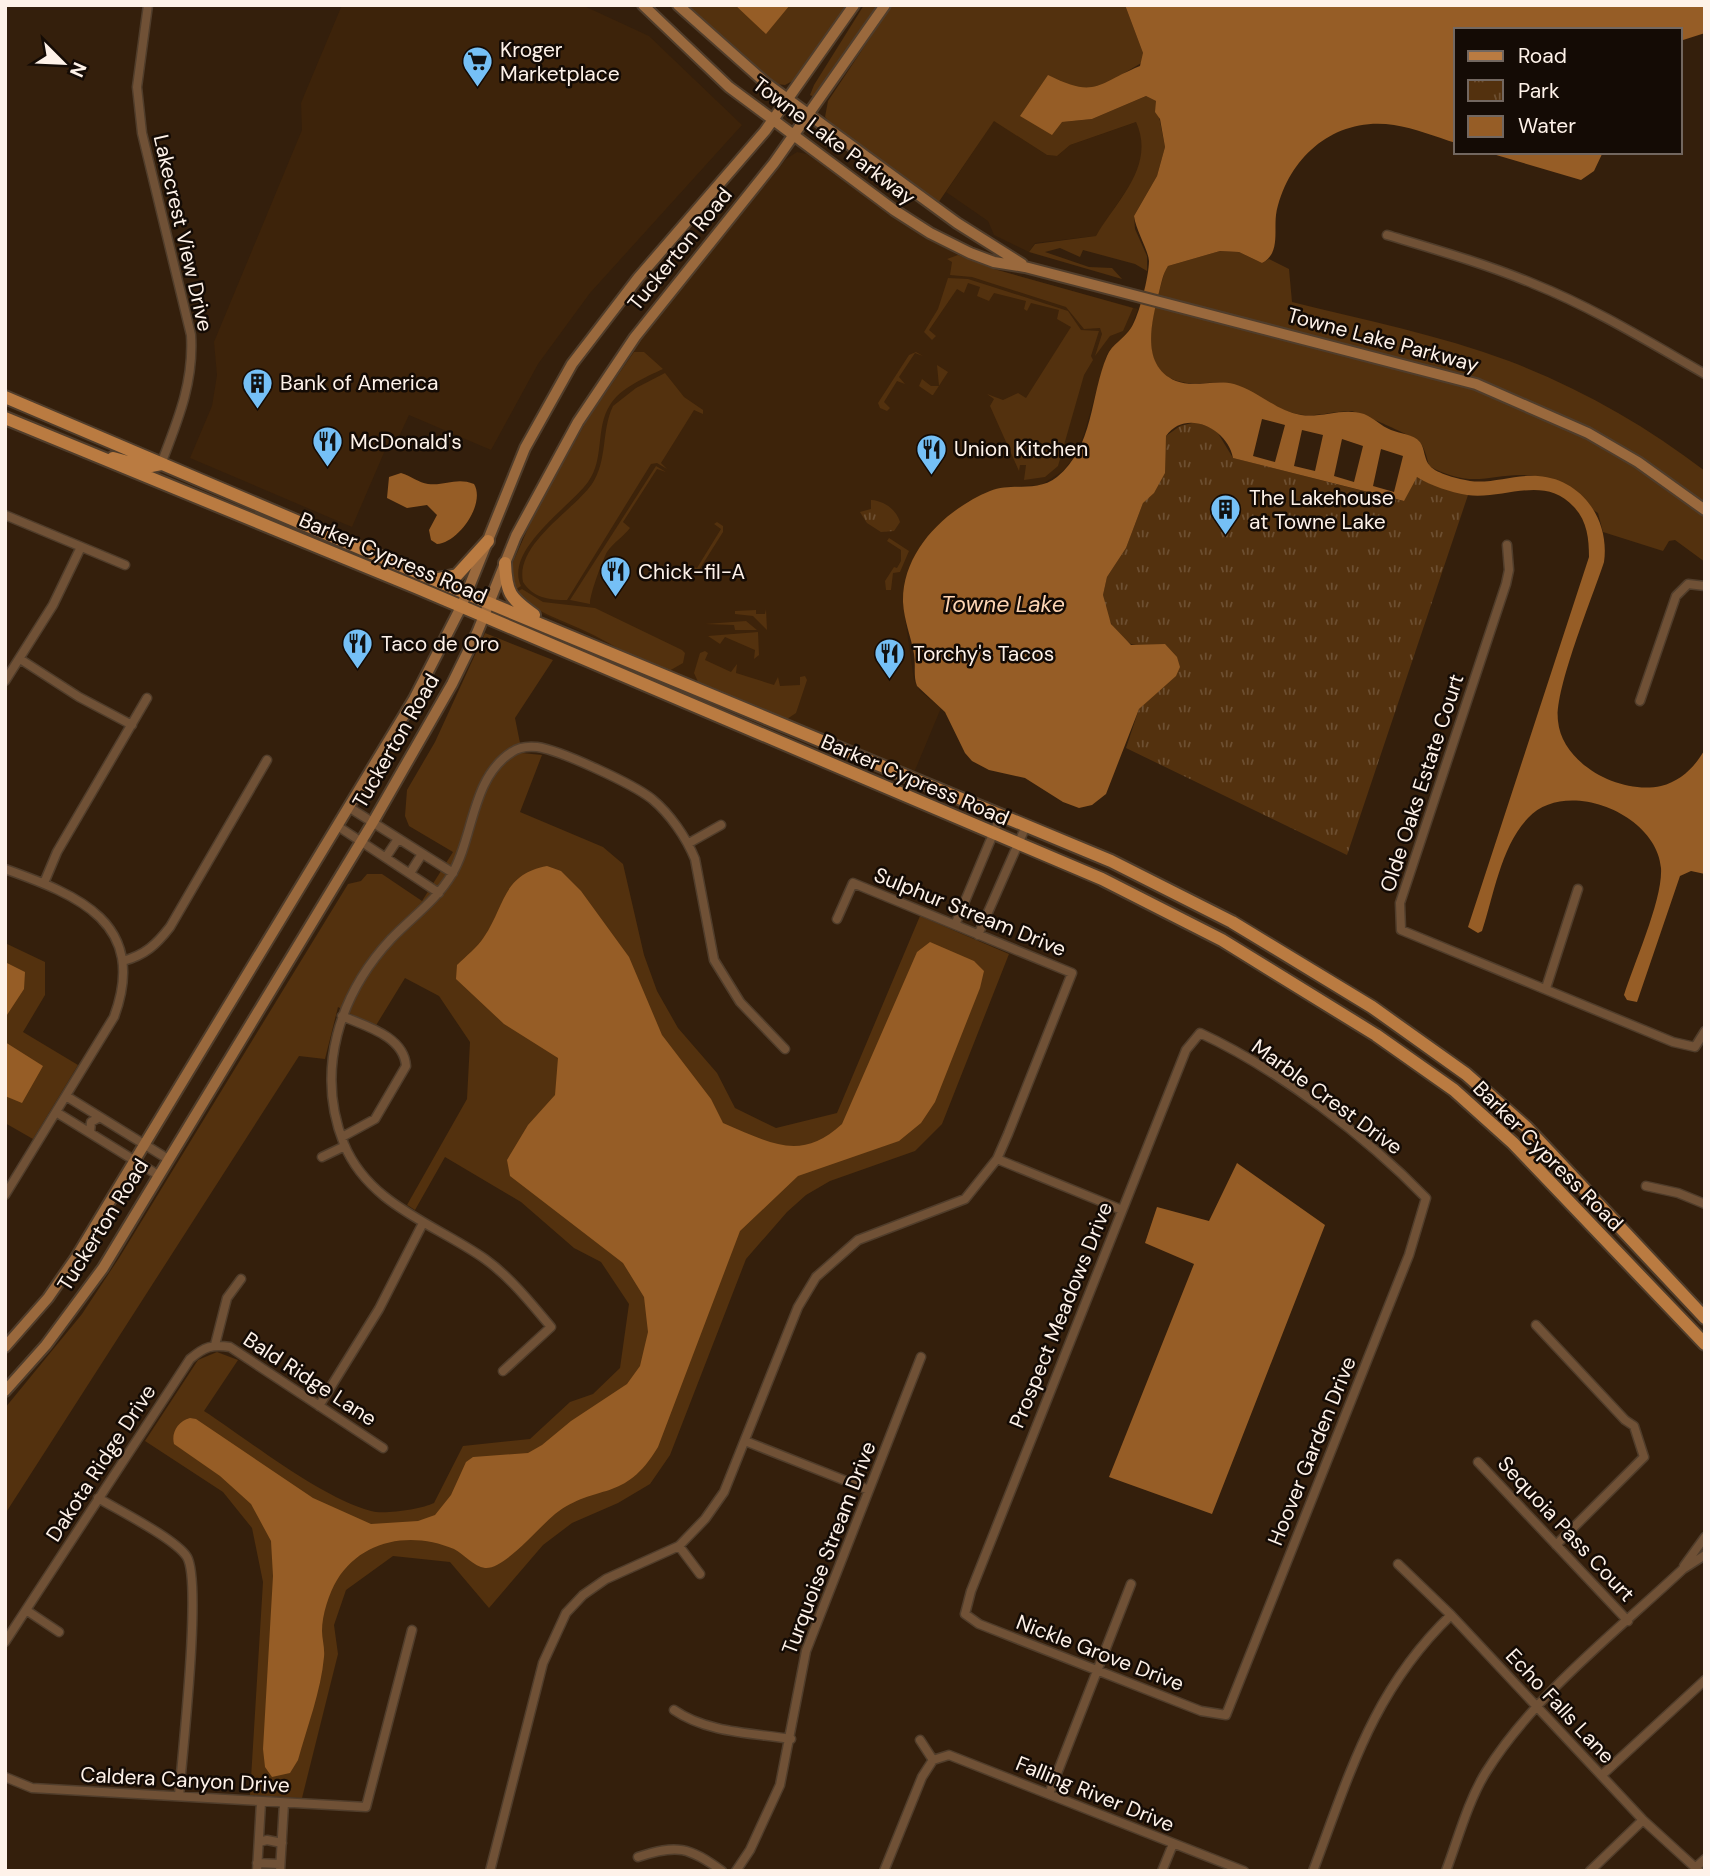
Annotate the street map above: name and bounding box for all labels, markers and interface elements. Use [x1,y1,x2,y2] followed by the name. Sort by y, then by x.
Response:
[28,28,98,98] north arrow
[1454,28,1682,154] legend
[500,36,620,88] place label: Kroger Marketplace
[1518,42,1567,70] text: Road
[460,45,494,89] supermarket icon: Kroger Marketplace
[64,58,92,81] text: N
[747,70,921,212] street label: Towne Lake Parkway
[1518,77,1560,105] text: Park
[1518,112,1576,140] text: Water
[147,132,219,334] street label: Lakecrest View Drive
[622,181,738,317] street label: Tuckerton Road
[1284,301,1482,379] street label: Towne Lake Parkway
[240,366,274,410] building icon: Bank of America
[280,369,438,397] place label: Bank of America
[310,425,344,469] restaurant icon: McDonald's
[350,428,462,456] place label: McDonald's
[914,432,948,476] restaurant icon: Union Kitchen
[954,435,1088,463] place label: Union Kitchen
[1249,484,1394,536] place label: The Lakehouse at Towne Lake
[1209,493,1243,537] building icon: The Lakehouse at Towne Lake
[295,506,491,610] street label: Barker Cypress Road
[598,555,632,599] restaurant icon: Chick-fil-A
[638,558,745,586] place label: Chick-fil-A
[941,589,1065,619] water label: Towne Lake
[341,627,375,671] restaurant icon: Taco de Oro
[381,630,499,658] place label: Taco de Oro
[873,637,907,681] restaurant icon: Torchy's Tacos
[913,640,1054,668] place label: Torchy's Tacos
[346,669,446,813] street label: Tuckerton Road
[1374,670,1470,896] street label: Olde Oaks Estate Court
[817,728,1013,832] street label: Barker Cypress Road
[870,861,1070,963] street label: Sulphur Stream Drive
[1246,1033,1408,1161] street label: Marble Crest Drive
[1467,1075,1629,1237] street label: Barker Cypress Road
[51,1153,155,1297] street label: Tuckerton Road
[1003,1198,1119,1432] street label: Prospect Meadows Drive
[238,1325,382,1433] street label: Bald Ridge Lane
[1261,1352,1363,1550] street label: Hoover Garden Drive
[40,1379,162,1547] street label: Dakota Ridge Drive
[775,1437,883,1659] street label: Turquoise Stream Drive
[1491,1450,1641,1608] street label: Sequoia Pass Court
[1012,1608,1188,1698] street label: Nickle Grove Drive
[1499,1642,1621,1770] street label: Echo Falls Lane
[1012,1749,1179,1839] street label: Falling River Drive
[80,1761,291,1799] street label: Caldera Canyon Drive

